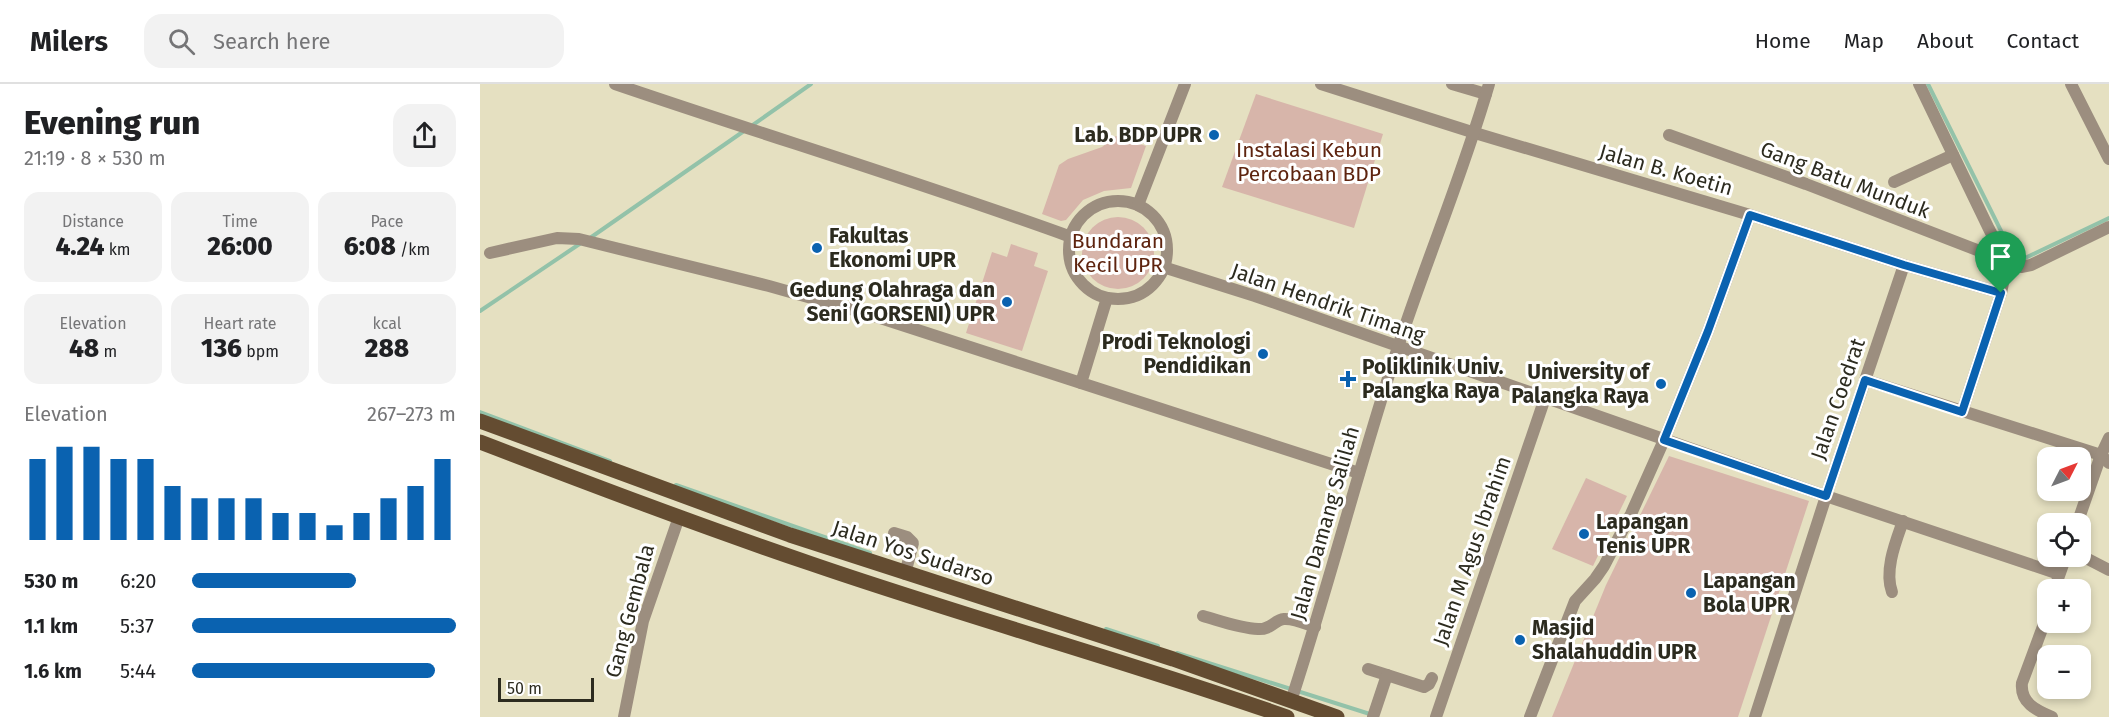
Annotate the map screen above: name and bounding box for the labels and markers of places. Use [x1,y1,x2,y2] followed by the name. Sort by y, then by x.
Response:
[1074,122,1203,148] place label: Lab. BDP UPR
[1207,128,1221,142] marker: Lab. BDP UPR
[829,223,957,273] place label: Fakultas Ekonomi UPR
[1975,231,2026,293] pin
[810,241,824,255] marker: Fakultas Ekonomi UPR
[790,277,996,327] place label: Gedung Olahraga dan Seni (GORSENI) UPR
[1000,295,1014,309] marker: Gedung Olahraga dan Seni (GORSENI) UPR
[1102,329,1251,379] place label: Prodi Teknologi Pendidikan
[1256,347,1270,361] marker: Prodi Teknologi Pendidikan
[1362,354,1503,404] place label: Poliklinik Univ. Palangka Raya
[1511,359,1652,409] place label: University of Palangka Raya
[1339,370,1357,388] marker: Poliklinik Univ. Palangka Raya
[1654,377,1668,391] marker: University of Palangka Raya
[1596,509,1691,559] place label: Lapangan Tenis UPR
[1577,527,1591,541] marker: Lapangan Tenis UPR
[1703,568,1796,618] place label: Lapangan Bola UPR
[1684,586,1698,600] marker: Lapangan Bola UPR
[1532,615,1698,665] place label: Masjid Shalahuddin UPR
[1513,633,1527,647] marker: Masjid Shalahuddin UPR

